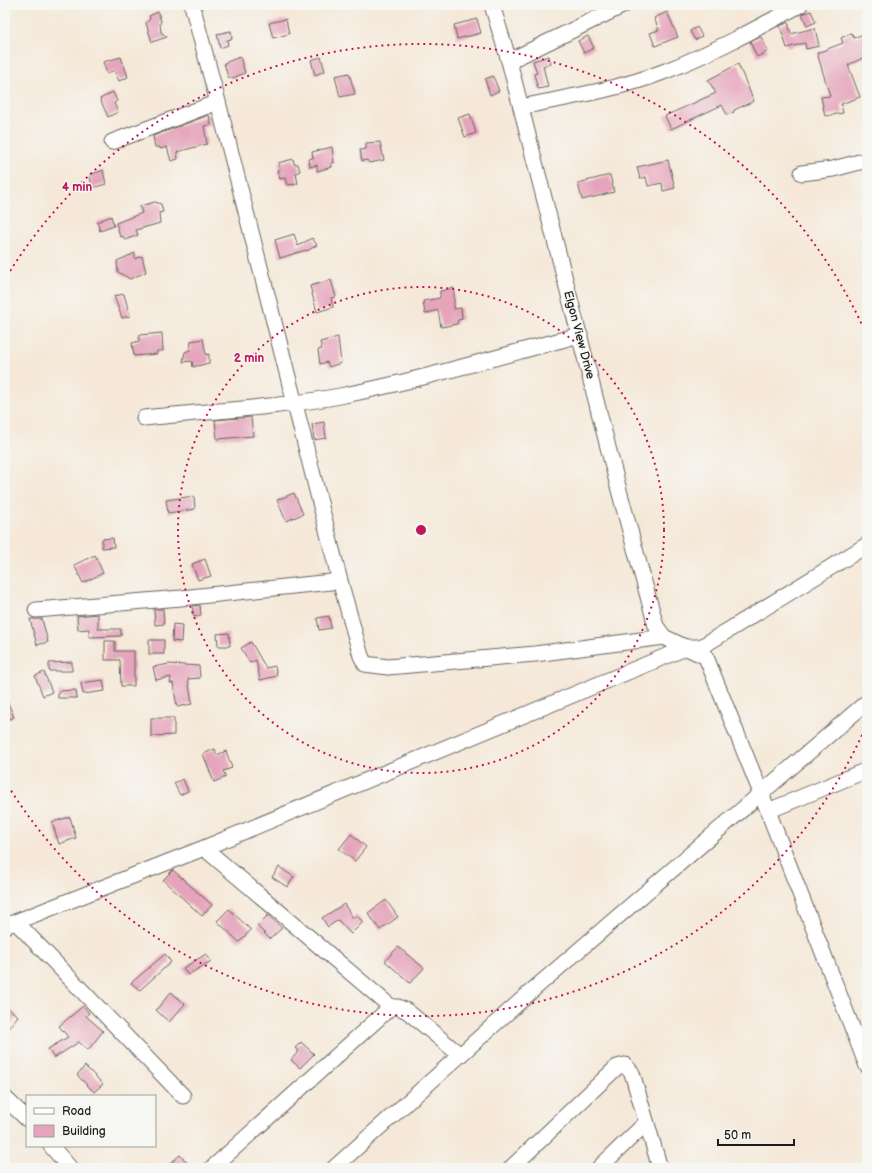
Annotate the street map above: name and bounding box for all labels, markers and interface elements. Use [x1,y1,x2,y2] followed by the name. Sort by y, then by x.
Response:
[62,180,92,195] text: 4 min
[560,289,598,381] street label: Elgon View Drive
[234,351,264,366] text: 2 min
[414,523,428,537] centre of rings
[26,1095,156,1147] legend
[62,1104,91,1119] text: Road
[718,1121,794,1147] scale bar
[62,1124,106,1139] text: Building
[724,1128,751,1143] text: 50 m

